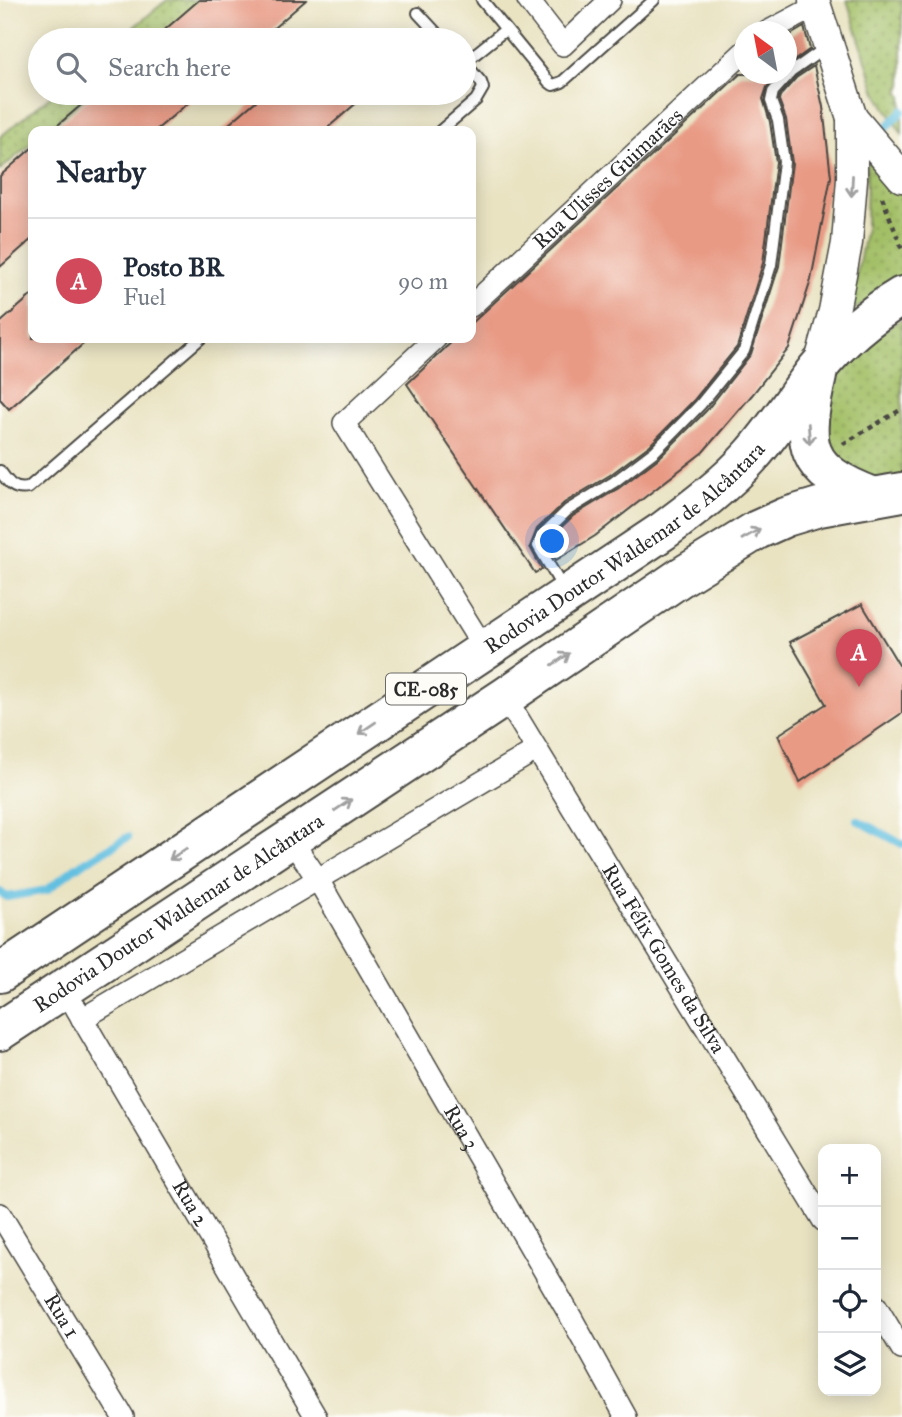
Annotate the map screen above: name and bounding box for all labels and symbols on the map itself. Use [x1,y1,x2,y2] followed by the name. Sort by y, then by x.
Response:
[734,21,797,84] north arrow
[527,102,688,255] street label: Rua Ulisses Guimarães
[845,174,858,197] one-way arrow
[803,422,816,445] one-way arrow
[479,437,771,659] street label: Rodovia Doutor Waldemar de Alcântara
[535,524,569,558] your location
[741,527,761,541] one-way arrow
[836,629,882,687] pin: A
[551,652,571,666] one-way arrow
[386,674,466,704] road number: CE-085
[358,721,378,735] one-way arrow
[333,797,353,811] one-way arrow
[29,808,328,1018] street label: Rodovia Doutor Waldemar de Alcântara
[169,847,188,861] one-way arrow
[596,859,732,1058] street label: Rua Félix Gomes da Silva
[438,1100,484,1154] street label: Rua 3
[167,1175,214,1231] street label: Rua 2
[38,1289,85,1343] street label: Rua 1

